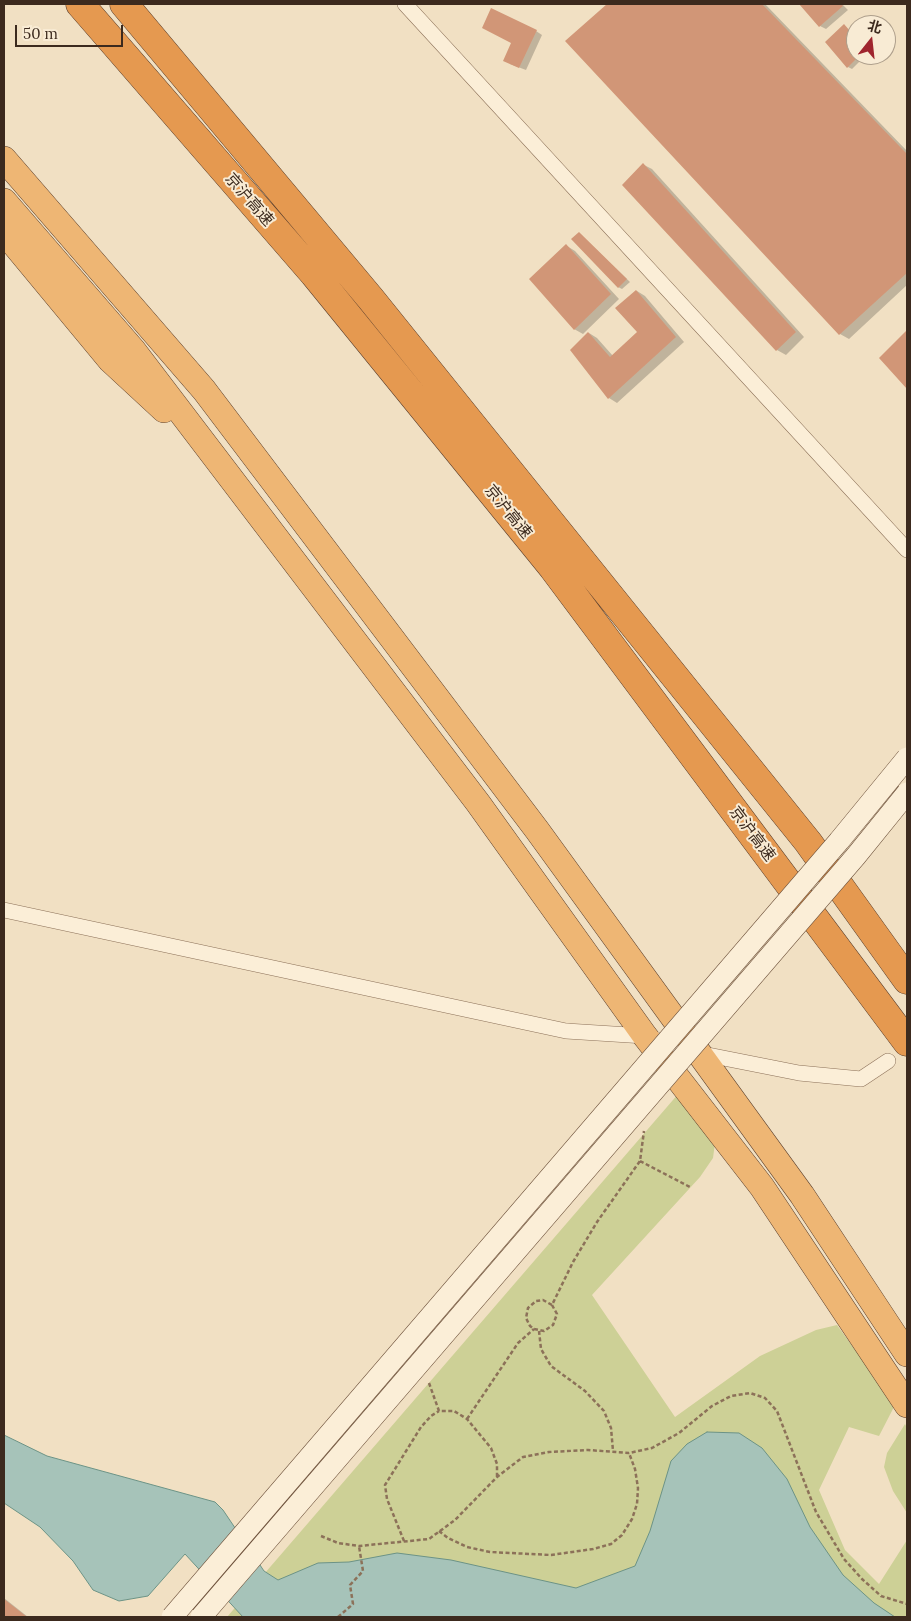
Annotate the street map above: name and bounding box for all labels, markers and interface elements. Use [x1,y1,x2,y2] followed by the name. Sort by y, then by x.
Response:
[18,15,125,47] scale bar
[846,15,896,65] north arrow
[866,16,884,37] text: 北
[23,24,58,43] text: 50 m
[221,170,277,230] street label: 京沪高速
[480,481,536,543] street label: 京沪高速
[725,803,779,865] street label: 京沪高速

